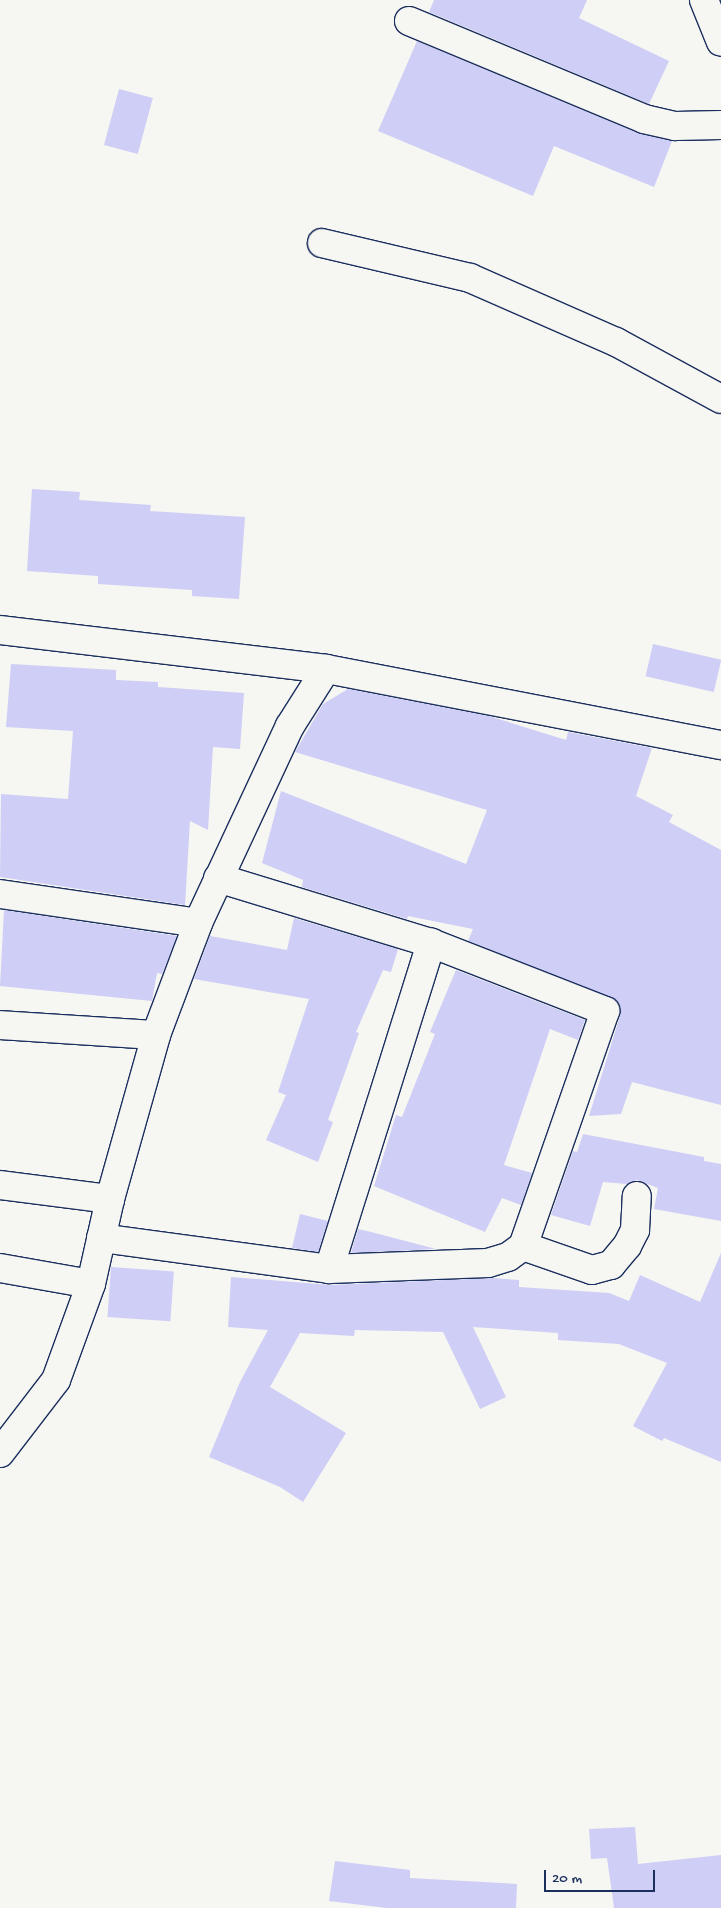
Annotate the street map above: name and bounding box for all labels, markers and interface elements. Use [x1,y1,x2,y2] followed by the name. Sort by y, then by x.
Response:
[546,1860,657,1892] scale bar
[552,1870,582,1888] text: 20 m

